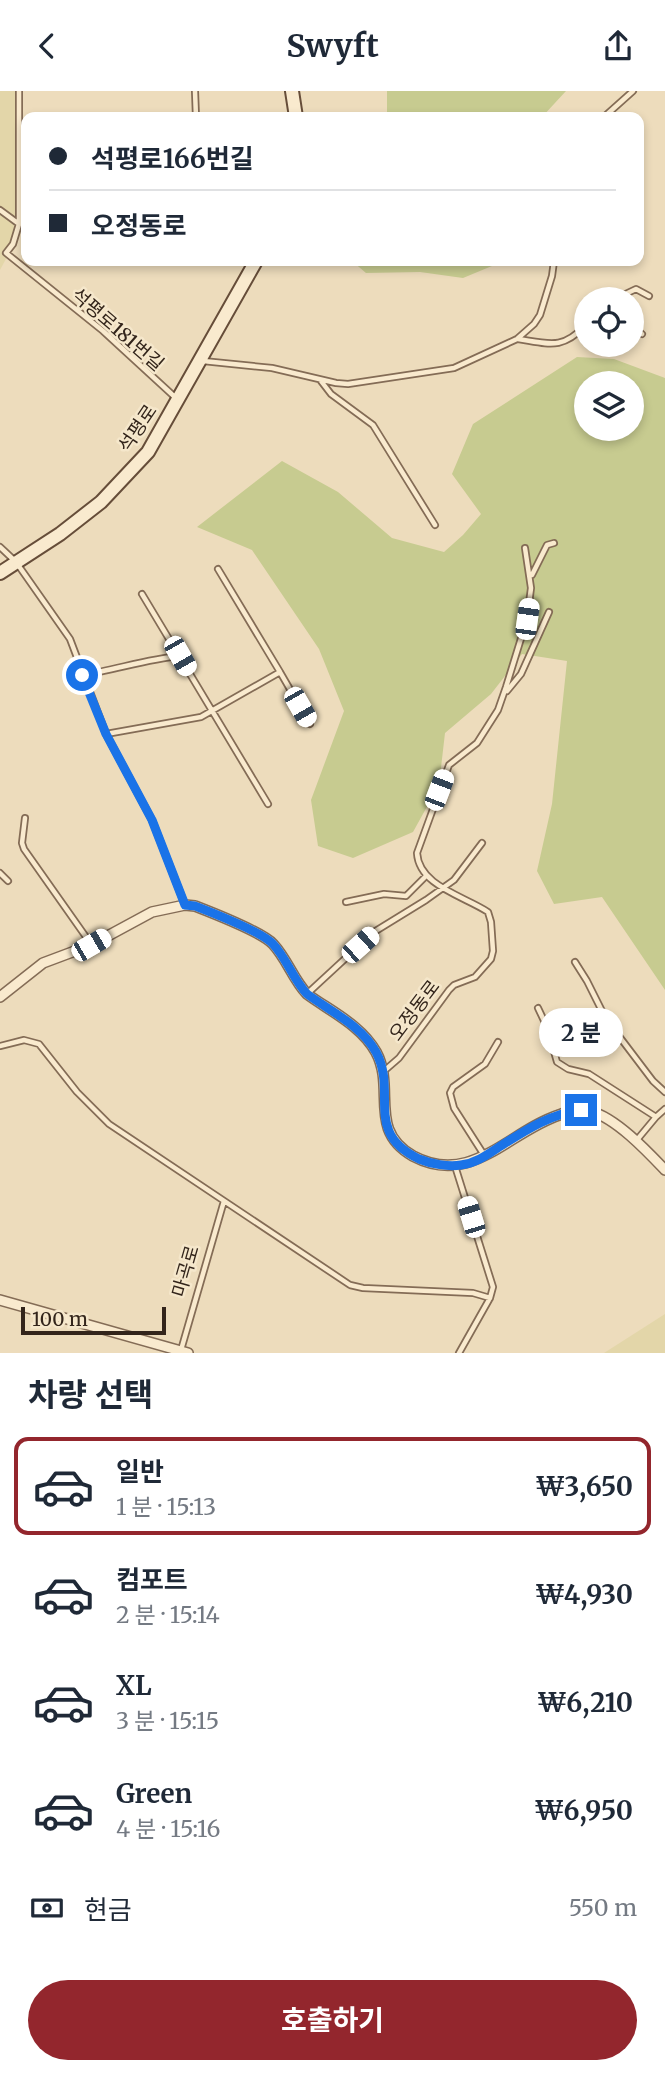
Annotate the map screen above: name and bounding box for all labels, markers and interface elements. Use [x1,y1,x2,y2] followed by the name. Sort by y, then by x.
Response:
[286,26,379,66] text: Swyft
[28,27,66,65] icon: back
[599,27,637,65] icon: share
[91,142,254,175] text: 석평로166번길
[91,209,187,242] text: 오정동로
[67,282,169,376] street label: 석평로181번길
[574,287,644,441] map controls
[574,287,644,357] button: locate
[574,371,644,441] button: layers
[112,400,162,456] street label: 석평로
[514,597,541,641] car
[161,633,200,679] car
[66,659,98,691] route start
[281,684,320,730] car
[422,767,457,813] car
[338,923,383,967] car
[68,925,115,965] car
[383,975,445,1045] street label: 오정동로
[539,1009,623,1058] callout: 2 분
[561,1018,601,1047] text: 2 분
[565,1094,597,1126] route end
[455,1194,488,1240] car
[166,1242,204,1300] street label: 마곡로
[21,1304,166,1336] scale bar
[32,1307,88,1331] text: 100 m
[28,1375,153,1415] text: 차량 선택
[32,1455,95,1518] icon: car
[116,1455,164,1488] text: 일반
[536,1470,633,1503] text: ₩3,650
[116,1492,216,1521] text: 1 분 · 15:13
[32,1563,95,1626] icon: car
[116,1563,188,1596] text: 컴포트
[536,1578,633,1611] text: ₩4,930
[116,1600,220,1629] text: 2 분 · 15:14
[116,1669,152,1702] text: XL
[32,1671,95,1734] icon: car
[538,1686,633,1719] text: ₩6,210
[116,1706,219,1735] text: 3 분 · 15:15
[116,1777,192,1810] text: Green
[32,1779,95,1842] icon: car
[535,1794,633,1827] text: ₩6,950
[116,1814,220,1843] text: 4 분 · 15:16
[28,1889,66,1927] icon: cash
[84,1893,132,1926] text: 현금
[569,1893,637,1922] text: 550 m
[28,1980,637,2060] button: 호출하기

